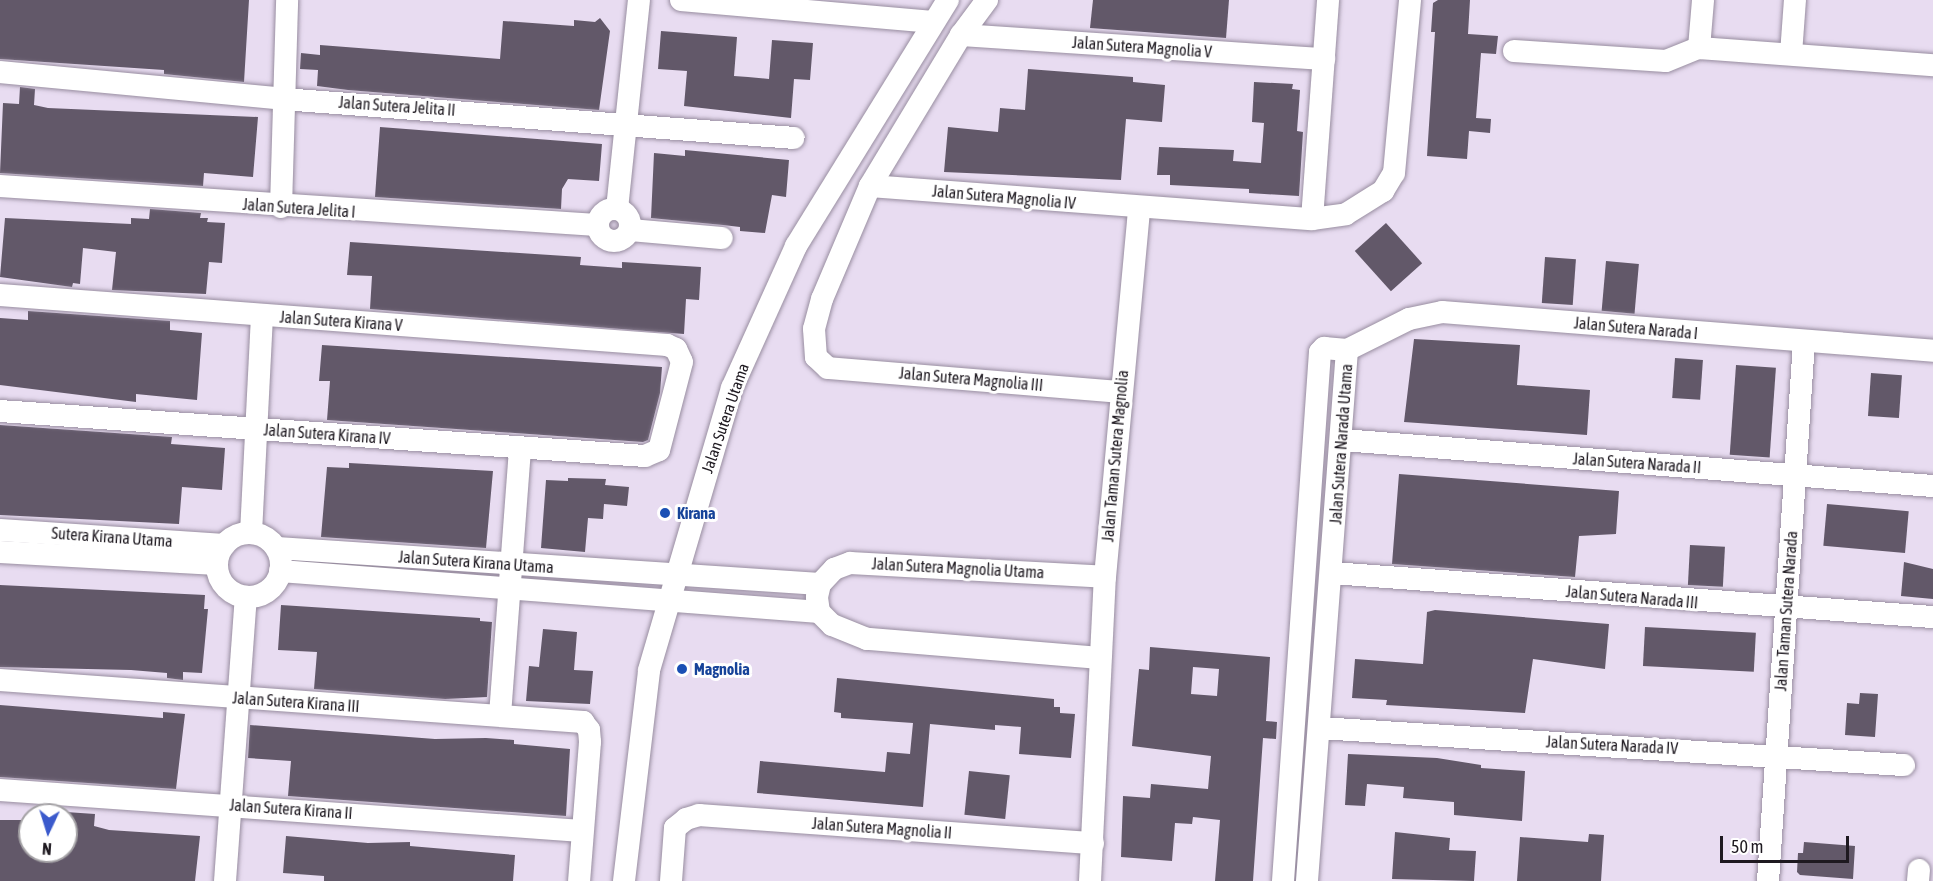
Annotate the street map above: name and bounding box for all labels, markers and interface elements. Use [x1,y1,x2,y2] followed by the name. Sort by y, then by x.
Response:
[1071,33,1213,61] street label: Jalan Sutera Magnolia V
[338,92,456,120] street label: Jalan Sutera Jelita II
[931,181,1077,213] street label: Jalan Sutera Magnolia IV
[242,194,356,222] street label: Jalan Sutera Jelita I
[279,307,403,335] street label: Jalan Sutera Kirana V
[1573,313,1699,343] street label: Jalan Sutera Narada I
[697,361,753,475] street label: Jalan Sutera Utama
[898,363,1044,395] street label: Jalan Sutera Magnolia III
[1326,363,1356,525] street label: Jalan Sutera Narada Utama
[1098,369,1132,543] street label: Jalan Taman Sutera Magnolia
[263,420,391,448] street label: Jalan Sutera Kirana IV
[1572,449,1702,477] street label: Jalan Sutera Narada II
[677,503,716,523] place label: Kirana
[658,506,672,520] marker: Kirana
[51,523,173,551] street label: Sutera Kirana Utama
[1771,530,1801,692] street label: Jalan Taman Sutera Narada
[398,547,554,577] street label: Jalan Sutera Kirana Utama
[871,554,1045,582] street label: Jalan Sutera Magnolia Utama
[1565,582,1699,612] street label: Jalan Sutera Narada III
[694,659,750,679] place label: Magnolia
[675,662,689,676] marker: Magnolia
[232,688,360,716] street label: Jalan Sutera Kirana III
[1545,732,1679,758] street label: Jalan Sutera Narada IV
[229,795,353,823] street label: Jalan Sutera Kirana II
[18,803,78,863] north arrow
[811,814,953,842] street label: Jalan Sutera Magnolia II
[1723,824,1852,862] scale bar
[1731,836,1763,857] text: 50 m
[42,840,52,858] text: N

